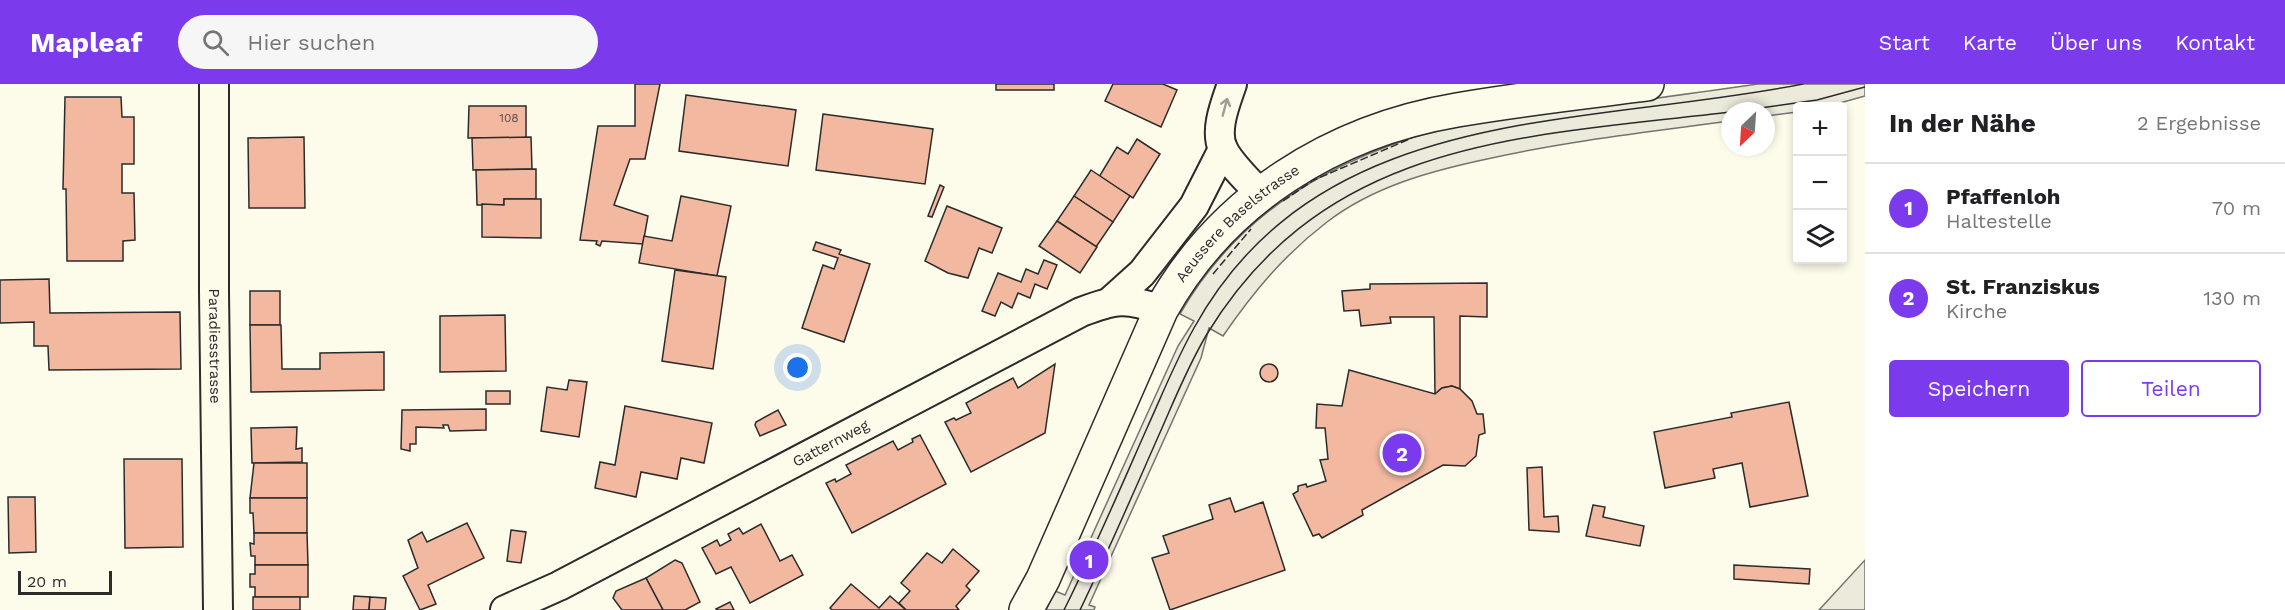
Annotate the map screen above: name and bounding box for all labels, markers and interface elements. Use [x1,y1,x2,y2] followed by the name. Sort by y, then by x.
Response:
[178,15,598,69] search box
[30,26,142,59] text: Mapleaf
[199,26,232,59] icon: search
[247,30,375,55] text: Hier suchen
[1879,30,1930,55] text: Start
[1963,30,2017,55] text: Karte
[2050,30,2142,55] text: Über uns
[2175,30,2255,55] text: Kontakt
[1220,97,1231,116] one-way arrow
[1721,102,1775,156] north arrow
[1793,102,1847,264] map controls
[1793,102,1847,156] button: +
[1889,108,2036,138] text: In der Nähe
[499,111,519,125] house number: 108
[2137,111,2261,135] text: 2 Ergebnisse
[1793,156,1847,210] button: −
[1172,161,1303,286] street label: Aeussere Baselstrasse
[1946,184,2061,209] text: Pfaffenloh
[1904,196,1913,220] text: 1
[2212,196,2261,220] text: 70 m
[1946,209,2052,233] text: Haltestelle
[1793,210,1847,264] button: layers
[1946,274,2100,299] text: St. Franziskus
[1903,286,1914,310] text: 2
[2203,286,2261,310] text: 130 m
[205,288,224,404] street label: Paradiesstrasse
[1946,299,2007,323] text: Kirche
[783,353,812,382] your location
[1889,360,2069,417] button: Speichern
[2081,360,2261,417] button: Teilen
[790,416,872,471] street label: Gatternweg
[1382,430,1422,476] pin: 2
[1070,538,1108,582] pin: 1
[18,568,112,596] scale bar
[27,572,67,591] text: 20 m

